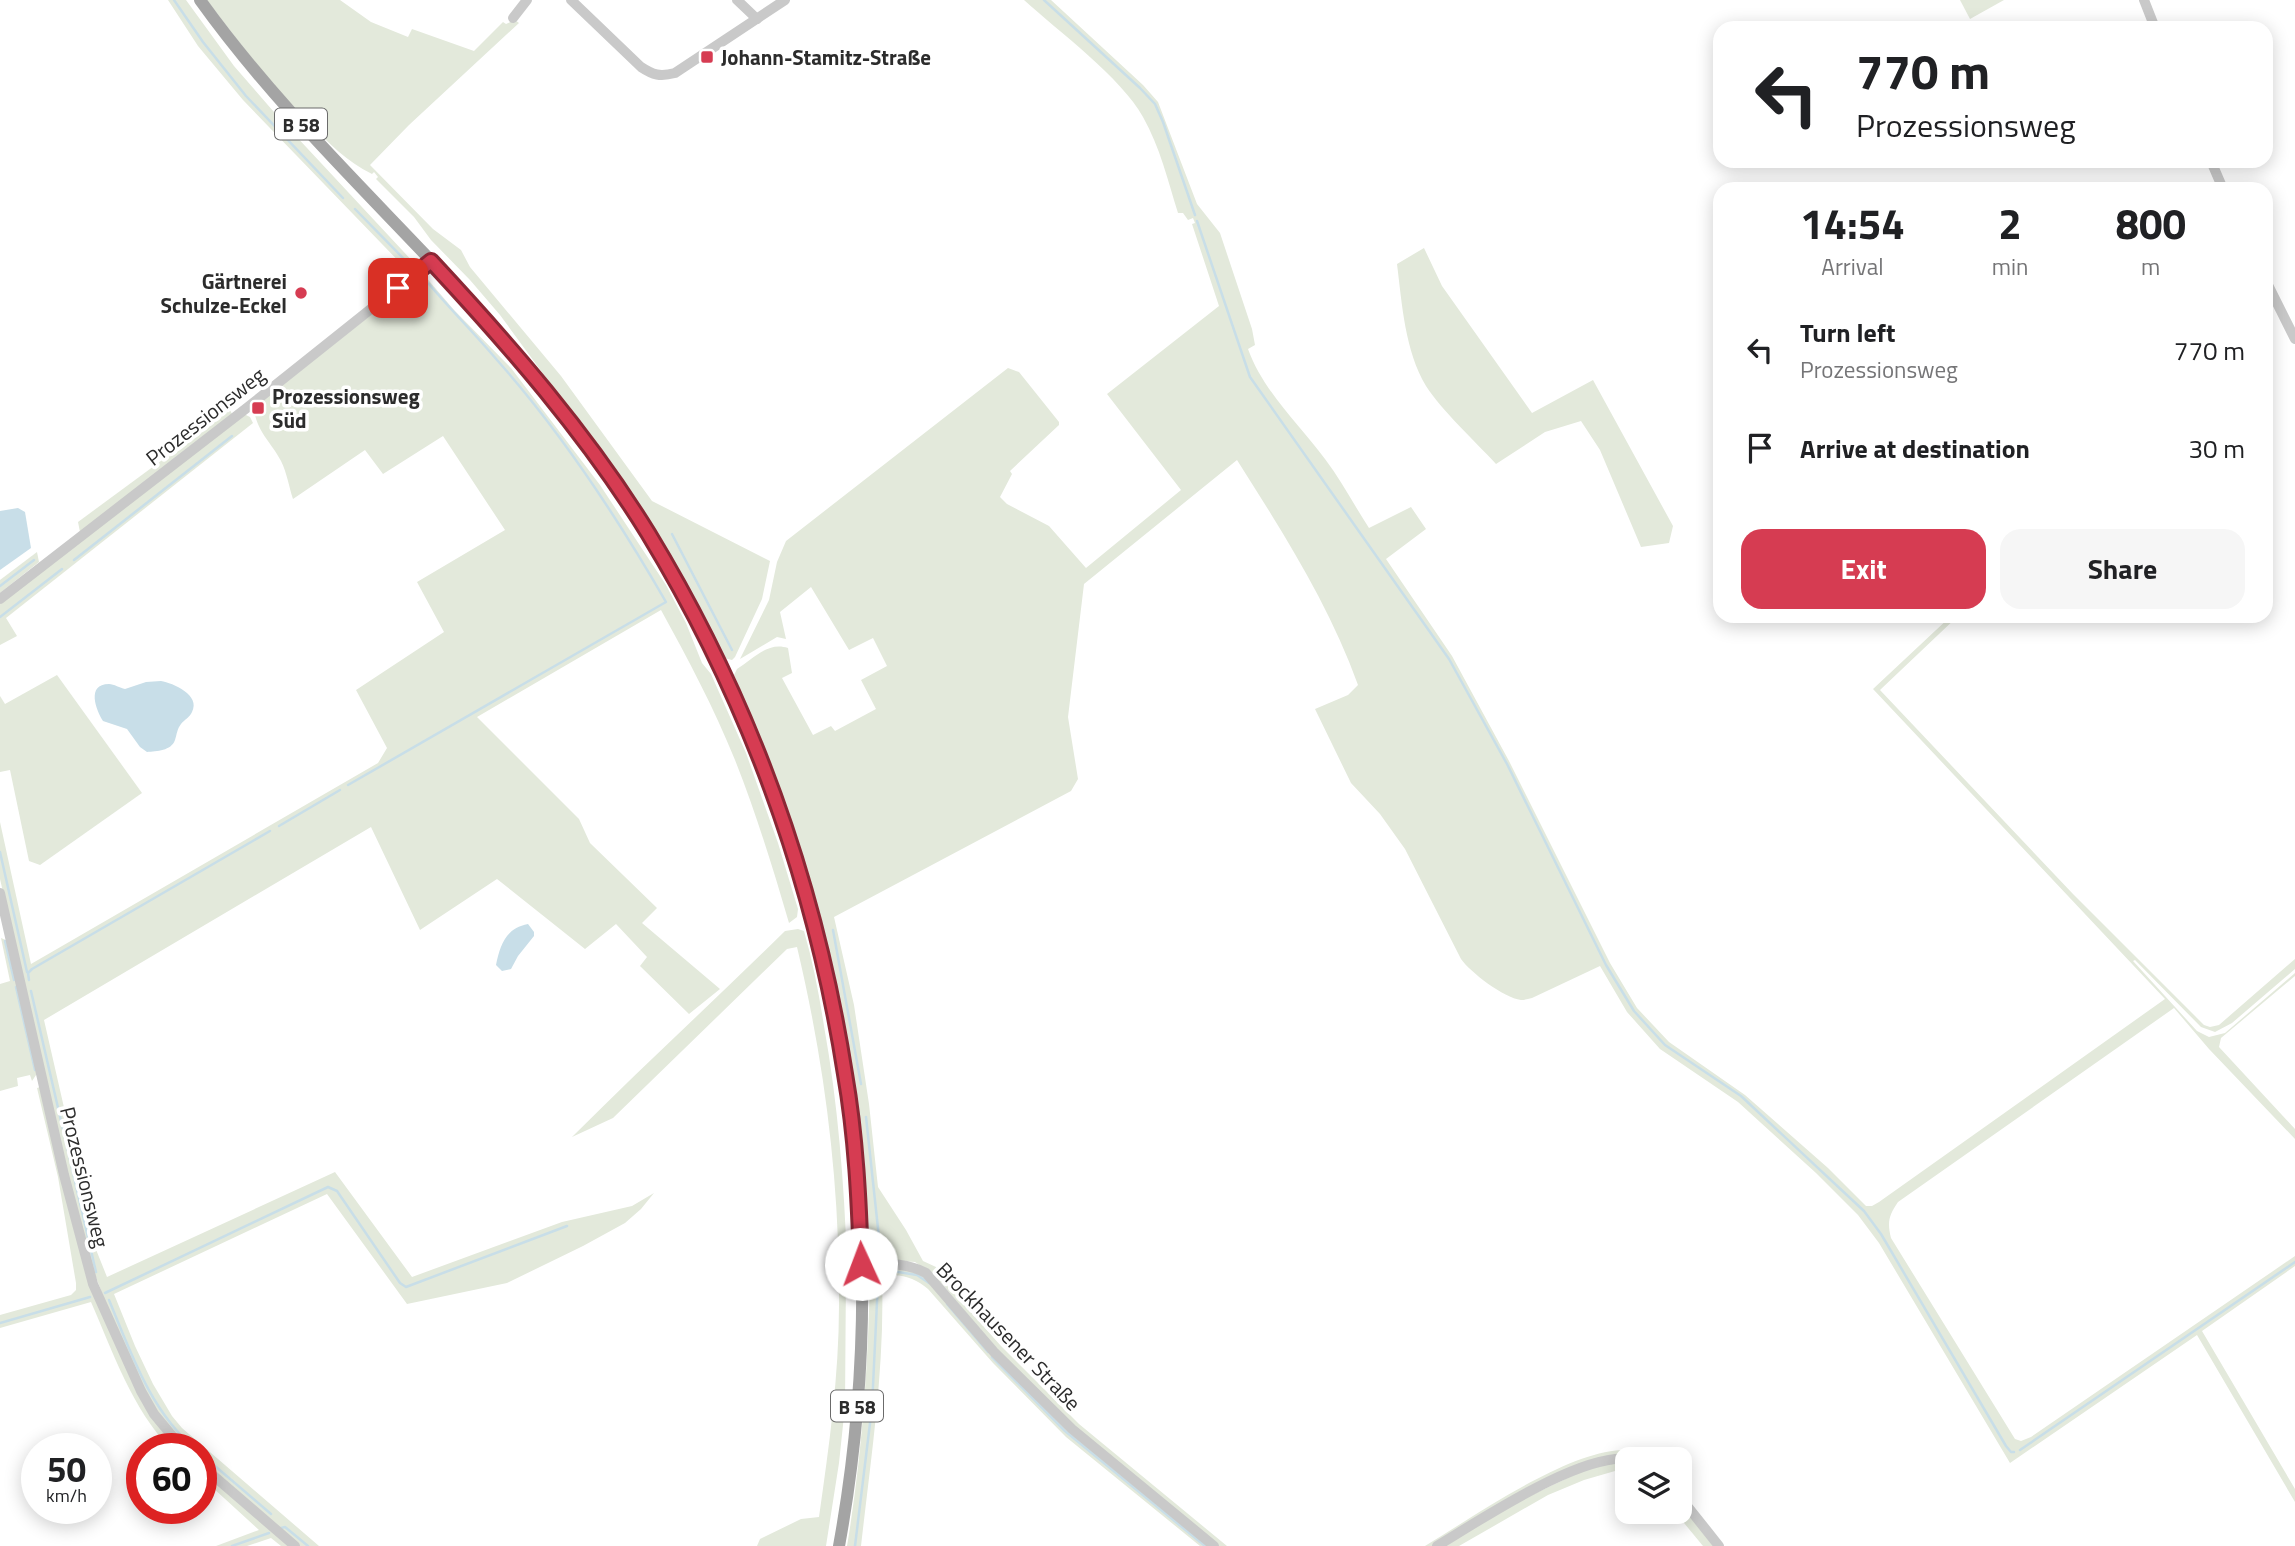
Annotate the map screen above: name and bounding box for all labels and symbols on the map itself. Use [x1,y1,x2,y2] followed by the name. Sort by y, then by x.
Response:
[721,41,931,73] place label: Johann-Stamitz-Straße
[699,49,715,65] marker: Johann-Stamitz-Straße
[275,108,327,140] road number: B 58
[368,258,428,318] pin
[161,265,287,321] place label: Gärtnerei Schulze-Eckel
[293,285,309,301] marker: Gärtnerei Schulze-Eckel
[138,359,272,473] street label: Prozessionsweg
[272,380,420,436] place label: Prozessionsweg Süd
[250,400,266,416] marker: Prozessionsweg Süd
[52,1103,118,1251] street label: Prozessionsweg
[824,1227,898,1301] position arrow
[929,1254,1089,1418] street label: Brockhausener Straße
[831,1390,883,1422] road number: B 58
[126,1433,217,1524] speed limit sign: 60

